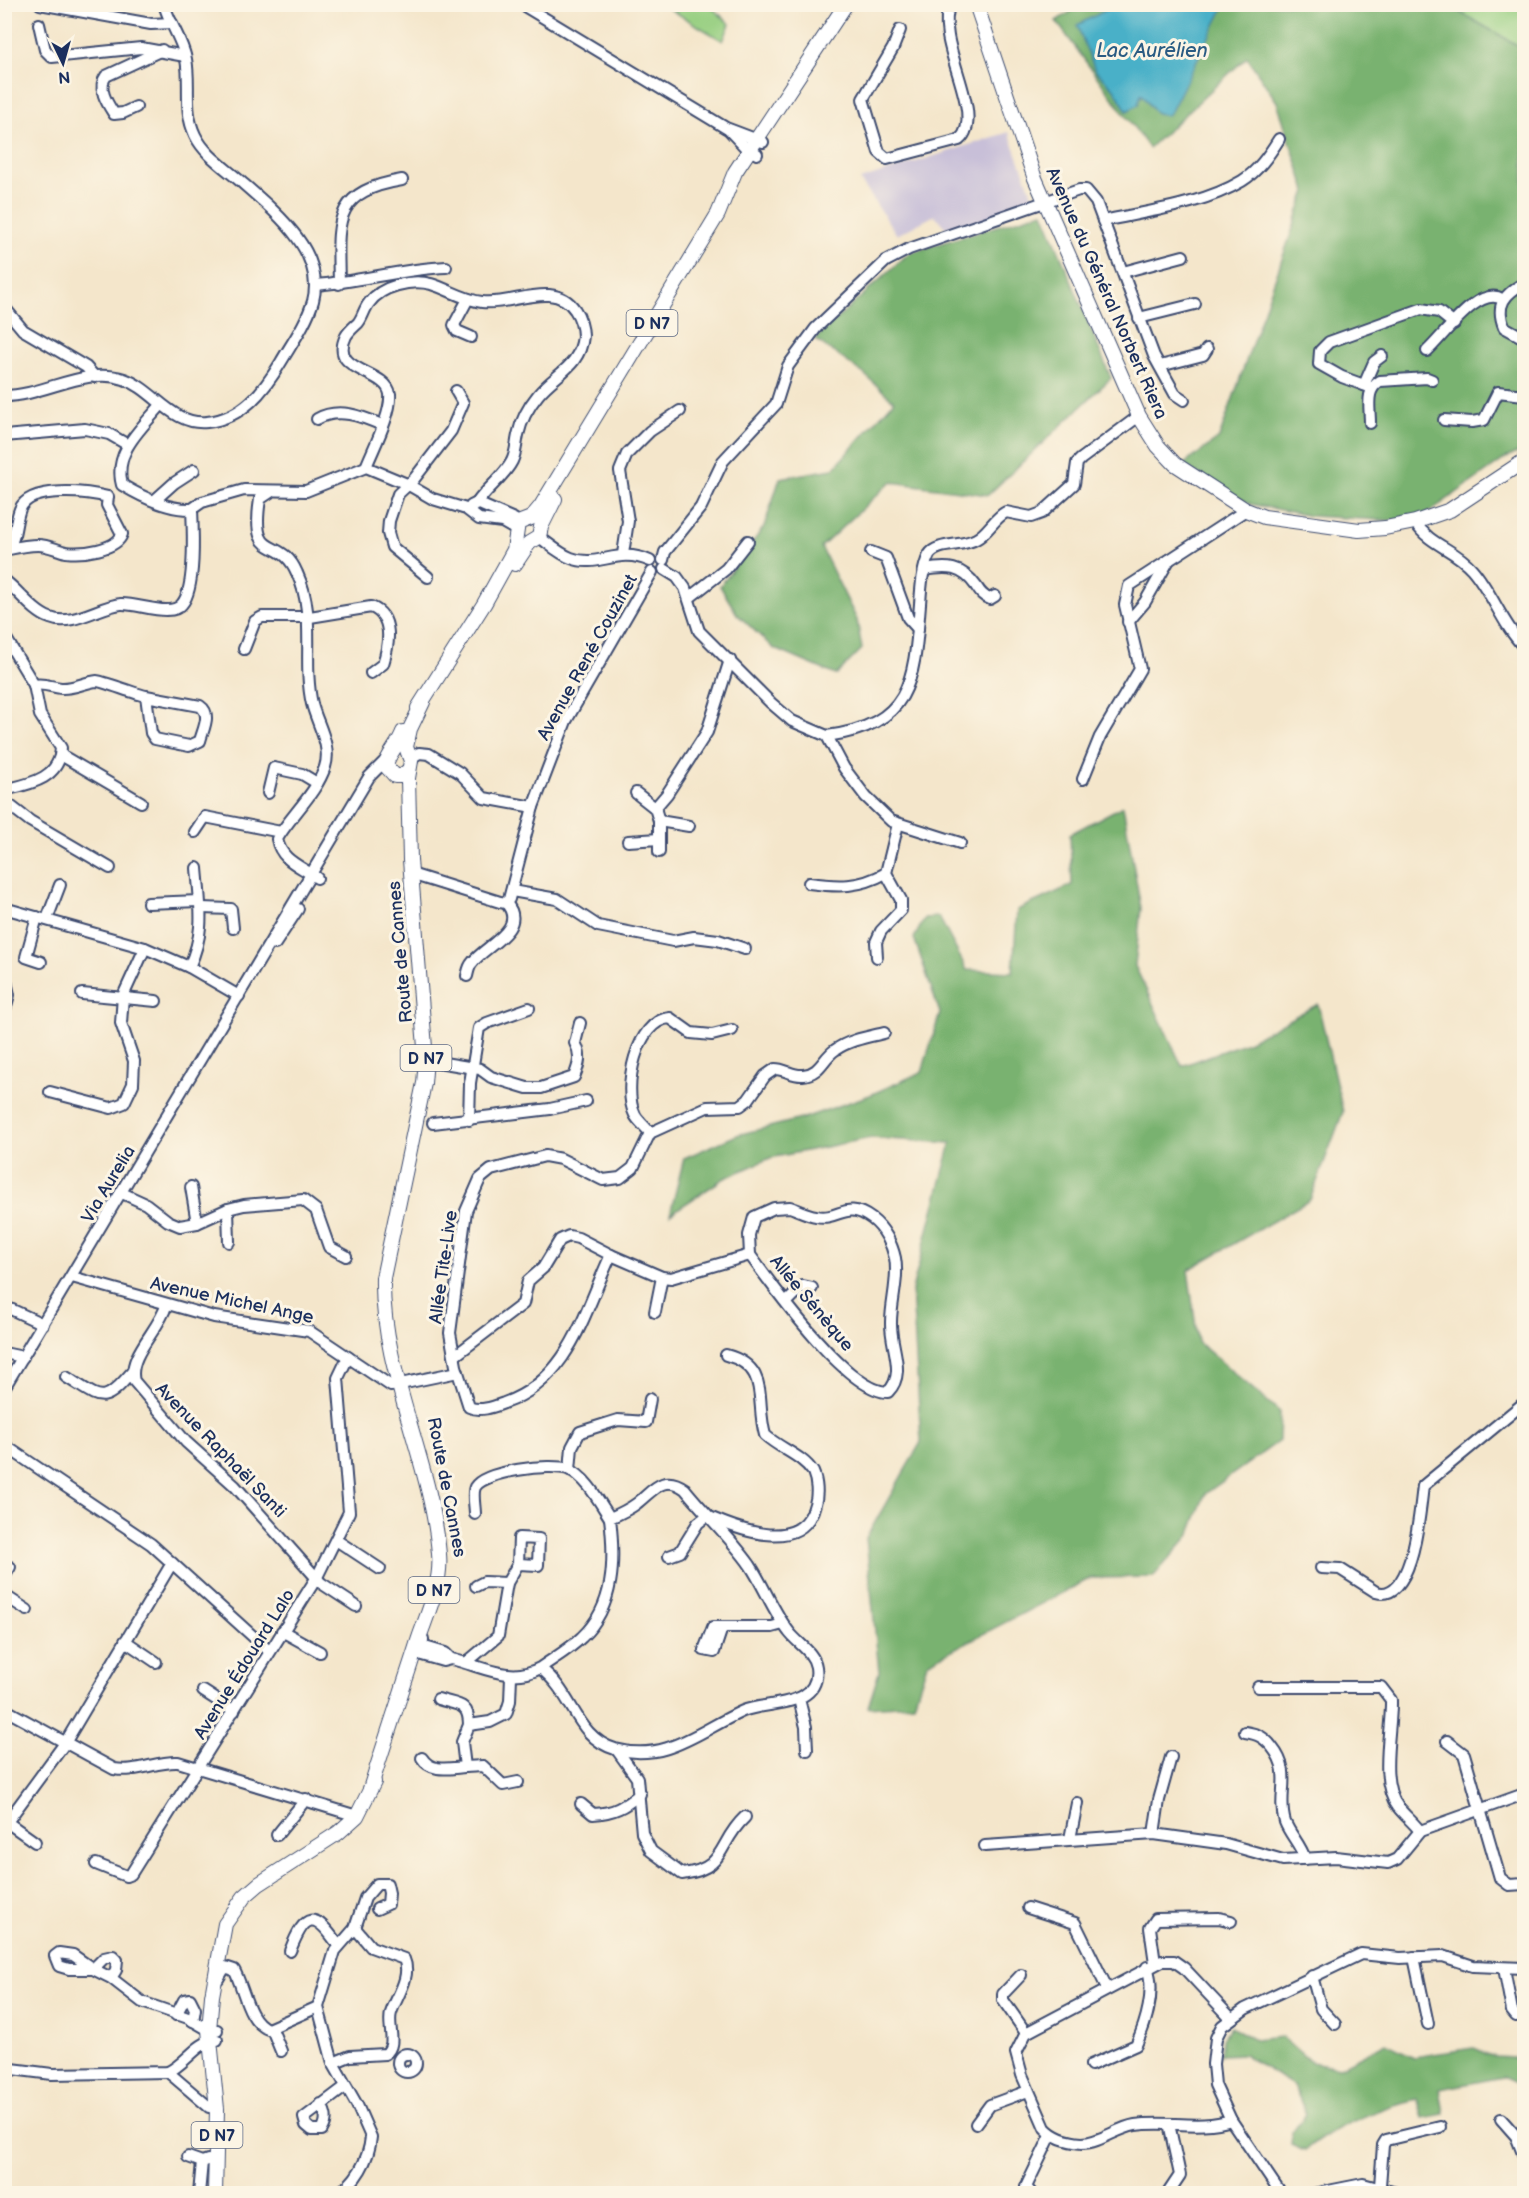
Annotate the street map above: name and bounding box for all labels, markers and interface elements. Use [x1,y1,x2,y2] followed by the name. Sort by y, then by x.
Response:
[33,33,93,93] north arrow
[1096,39,1208,63] water label: Lac Aurélien
[57,66,71,86] text: N
[1041,164,1172,422] street label: Avenue du Général Norbert Riera
[626,310,678,336] road number: D N7
[533,570,642,744] street label: Avenue René Couzinet
[384,880,417,1024] street label: Route de Cannes
[400,1045,452,1071] road number: D N7
[77,1142,140,1227] street label: Via Aurelia
[425,1209,462,1325] street label: Allée Tite-Live
[765,1251,858,1356] street label: Allée Sénèque
[148,1273,316,1328] street label: Avenue Michel Ange
[151,1379,290,1522] street label: Avenue Raphaël Santi
[423,1415,470,1559] street label: Route de Cannes
[408,1577,460,1603] road number: D N7
[188,1584,299,1743] street label: Avenue Édouard Lalo
[192,2122,242,2148] road number: D N7

